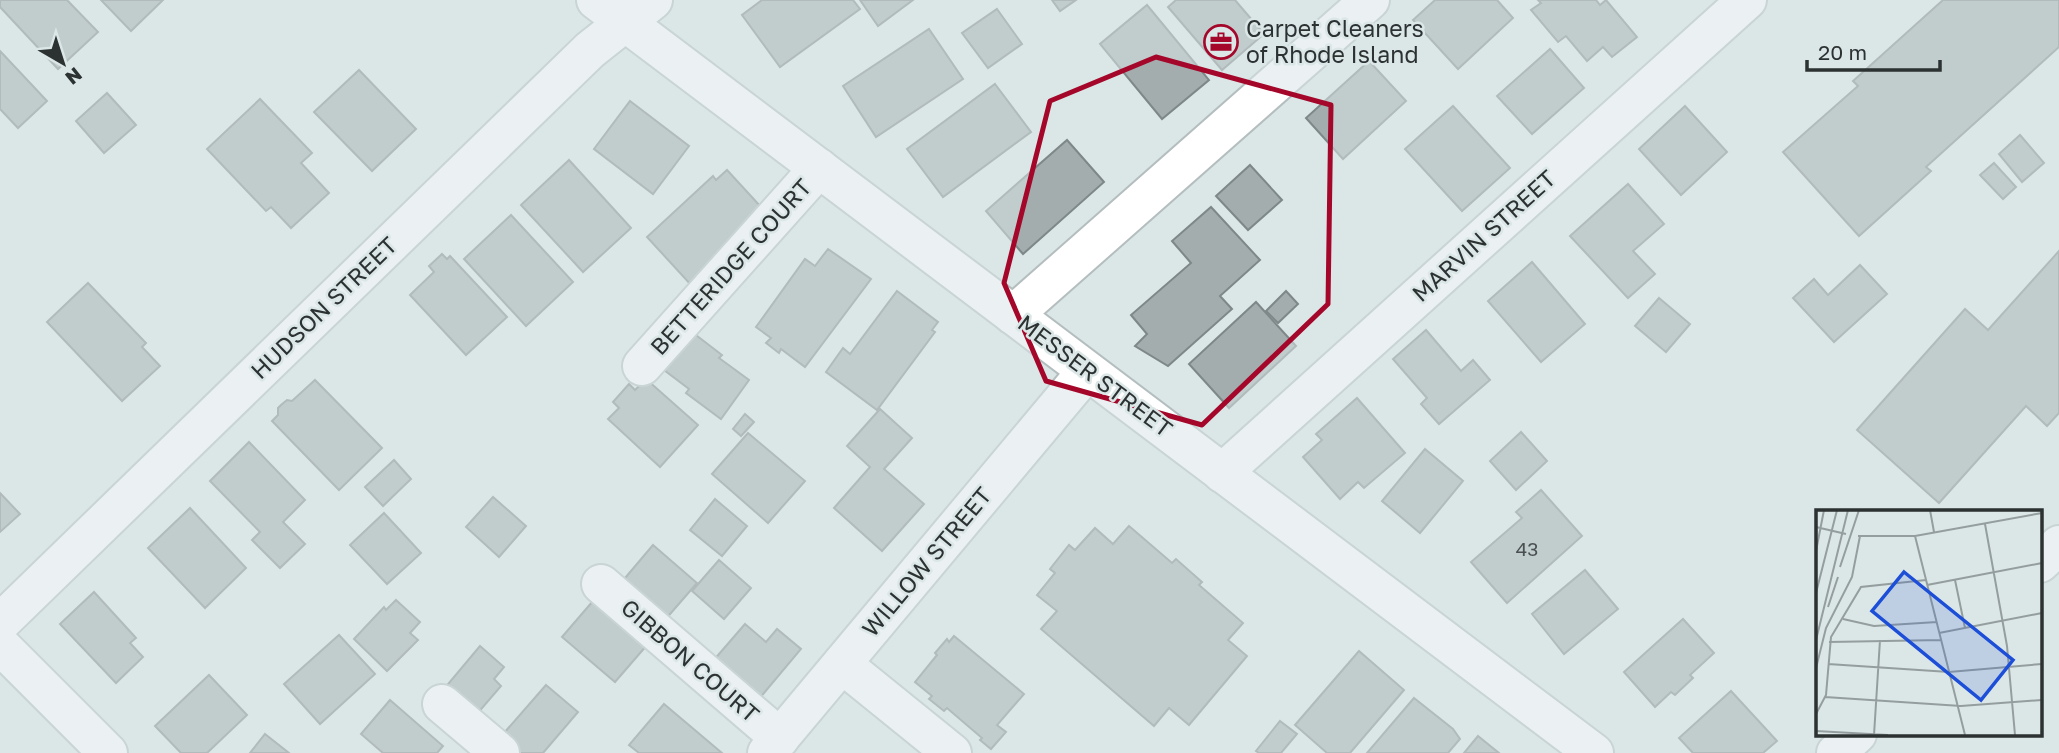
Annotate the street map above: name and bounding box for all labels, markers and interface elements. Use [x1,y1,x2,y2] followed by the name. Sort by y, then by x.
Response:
[1246,14,1424,68] place label: Carpet Cleaners of Rhode Island
[1202,23,1240,61] office icon: Carpet Cleaners of Rhode Island
[28,28,98,98] north arrow
[1807,28,1940,72] scale bar
[1818,39,1867,65] text: 20 m
[61,63,87,90] text: N
[1406,164,1561,307] street label: MARVIN STREET
[644,173,817,360] street label: BETTERIDGE COURT
[244,230,402,384] street label: HUDSON STREET
[1013,308,1178,442] street label: MESSER STREET
[856,481,997,642] street label: WILLOW STREET
[1816,510,2042,736] inset map
[1516,537,1538,560] house number: 43
[616,593,765,728] street label: GIBBON COURT

